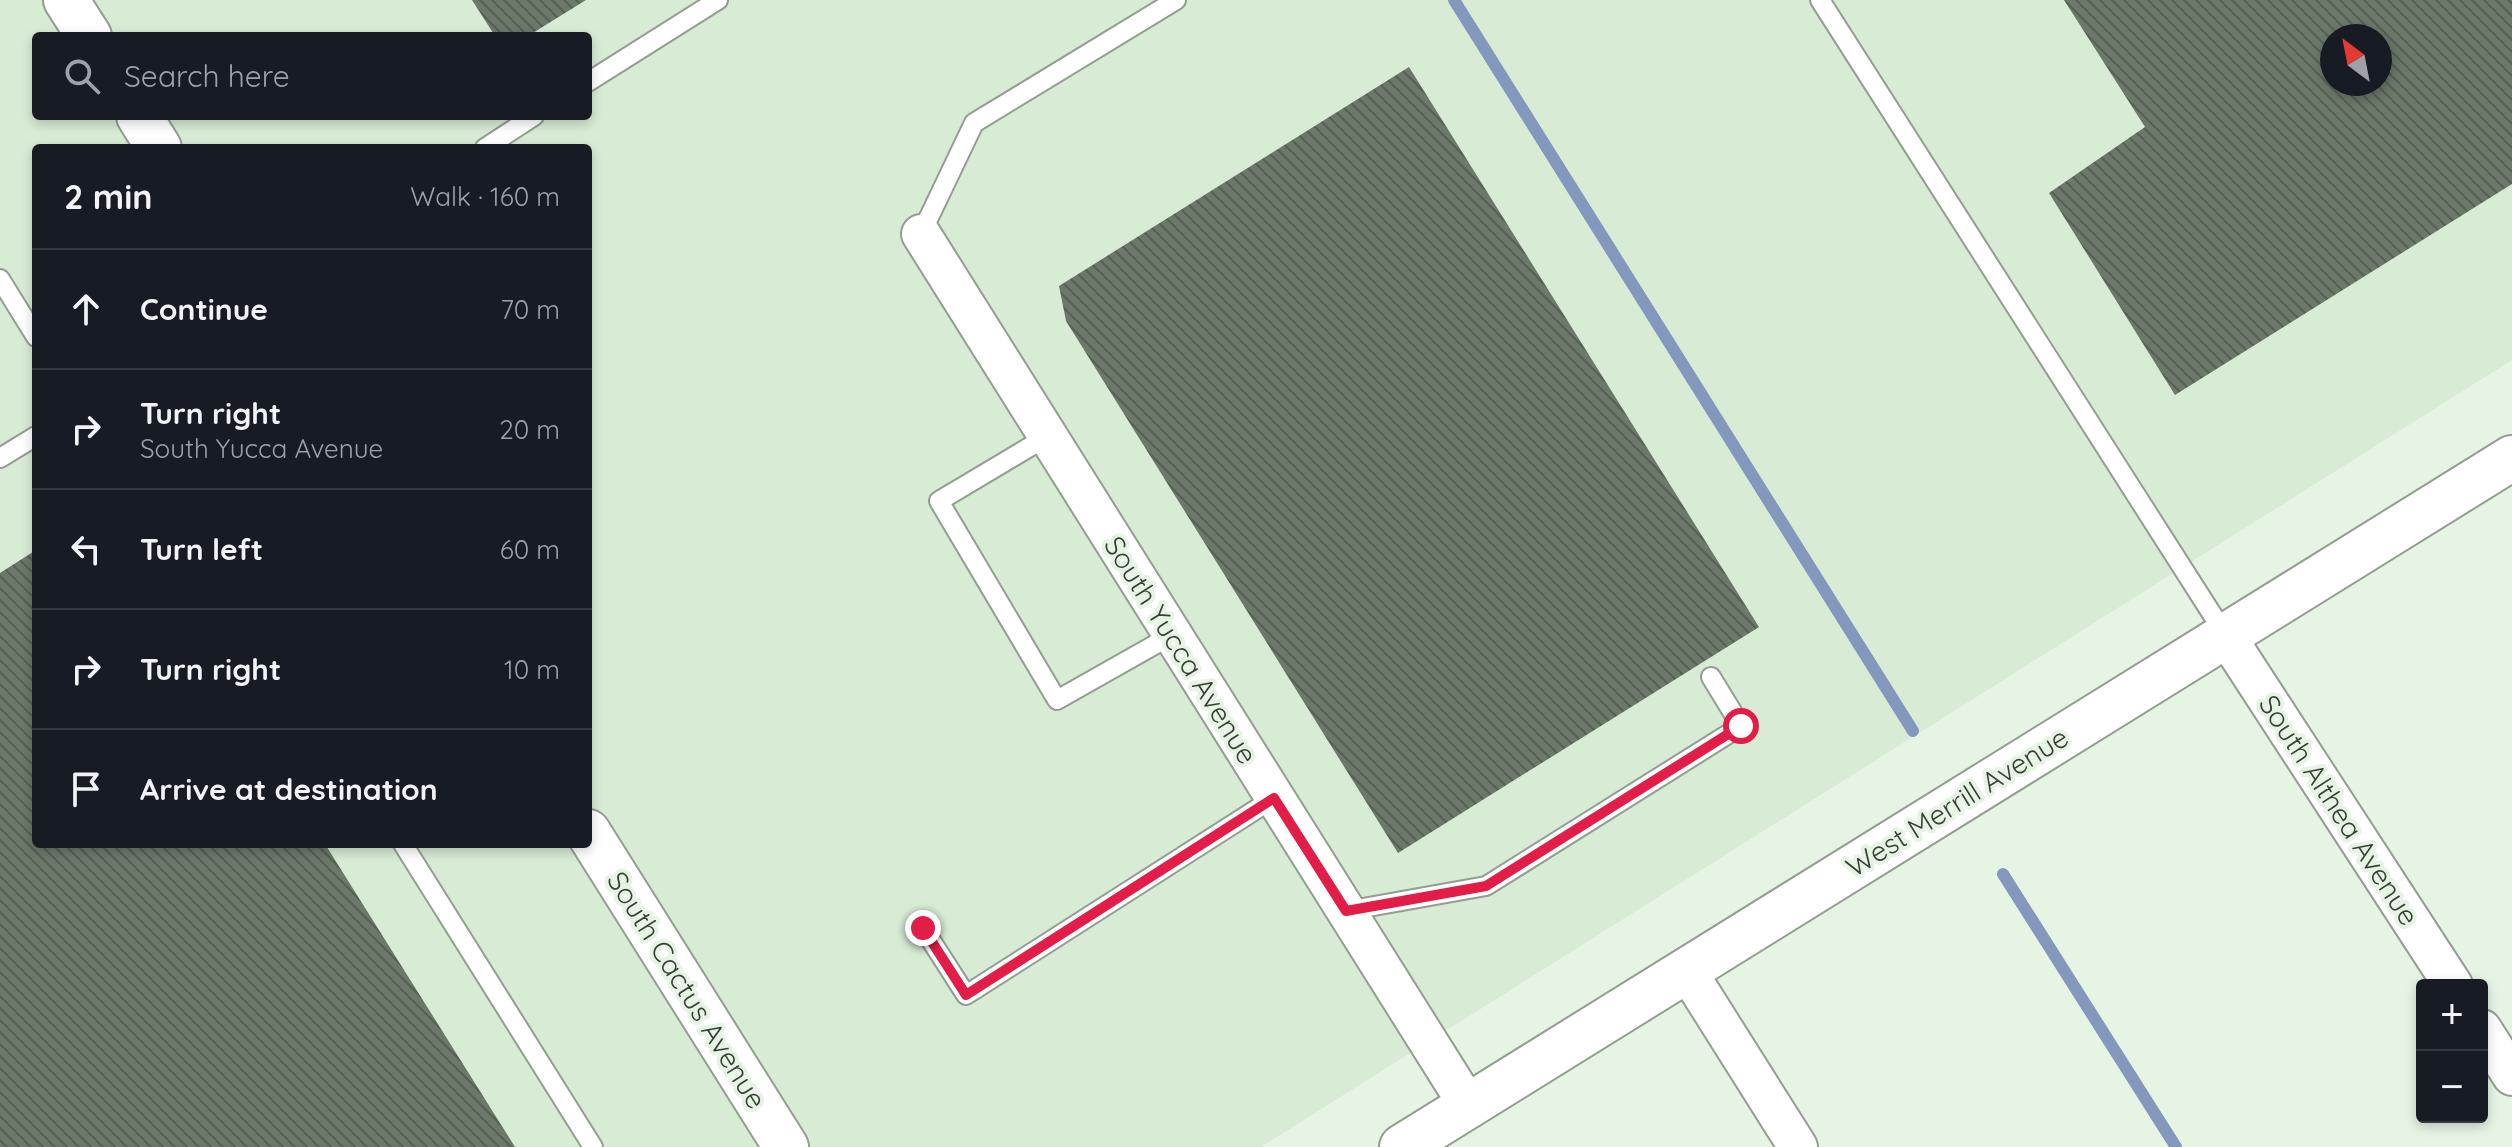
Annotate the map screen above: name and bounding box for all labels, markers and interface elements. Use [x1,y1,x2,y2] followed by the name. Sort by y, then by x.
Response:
[2320,24,2392,96] north arrow
[32,32,592,120] search box
[60,54,104,98] icon: search
[124,57,290,95] text: Search here
[64,175,153,218] text: 2 min
[410,180,560,213] text: Walk · 160 m
[64,287,108,331] icon: ahead
[140,290,268,328] text: Continue
[500,293,560,326] text: 70 m
[140,394,281,432] text: Turn right
[64,407,108,451] icon: right
[499,413,560,446] text: 20 m
[140,432,383,465] text: South Yucca Avenue
[64,527,108,571] icon: left
[1097,529,1266,770] street label: South Yucca Avenue
[140,530,263,568] text: Turn left
[500,533,560,566] text: 60 m
[64,647,108,691] icon: right
[140,650,281,688] text: Turn right
[504,653,560,686] text: 10 m
[2252,688,2427,932] street label: South Althea Avenue
[1723,708,1759,744] route start
[1839,719,2074,884] street label: West Merrill Avenue
[64,767,108,811] icon: arrive
[140,770,438,808] text: Arrive at destination
[600,865,775,1115] street label: South Cactus Avenue
[905,910,941,946] route end
[2416,979,2488,1123] map controls
[2416,979,2488,1051] button: +
[2416,1051,2488,1123] button: −

